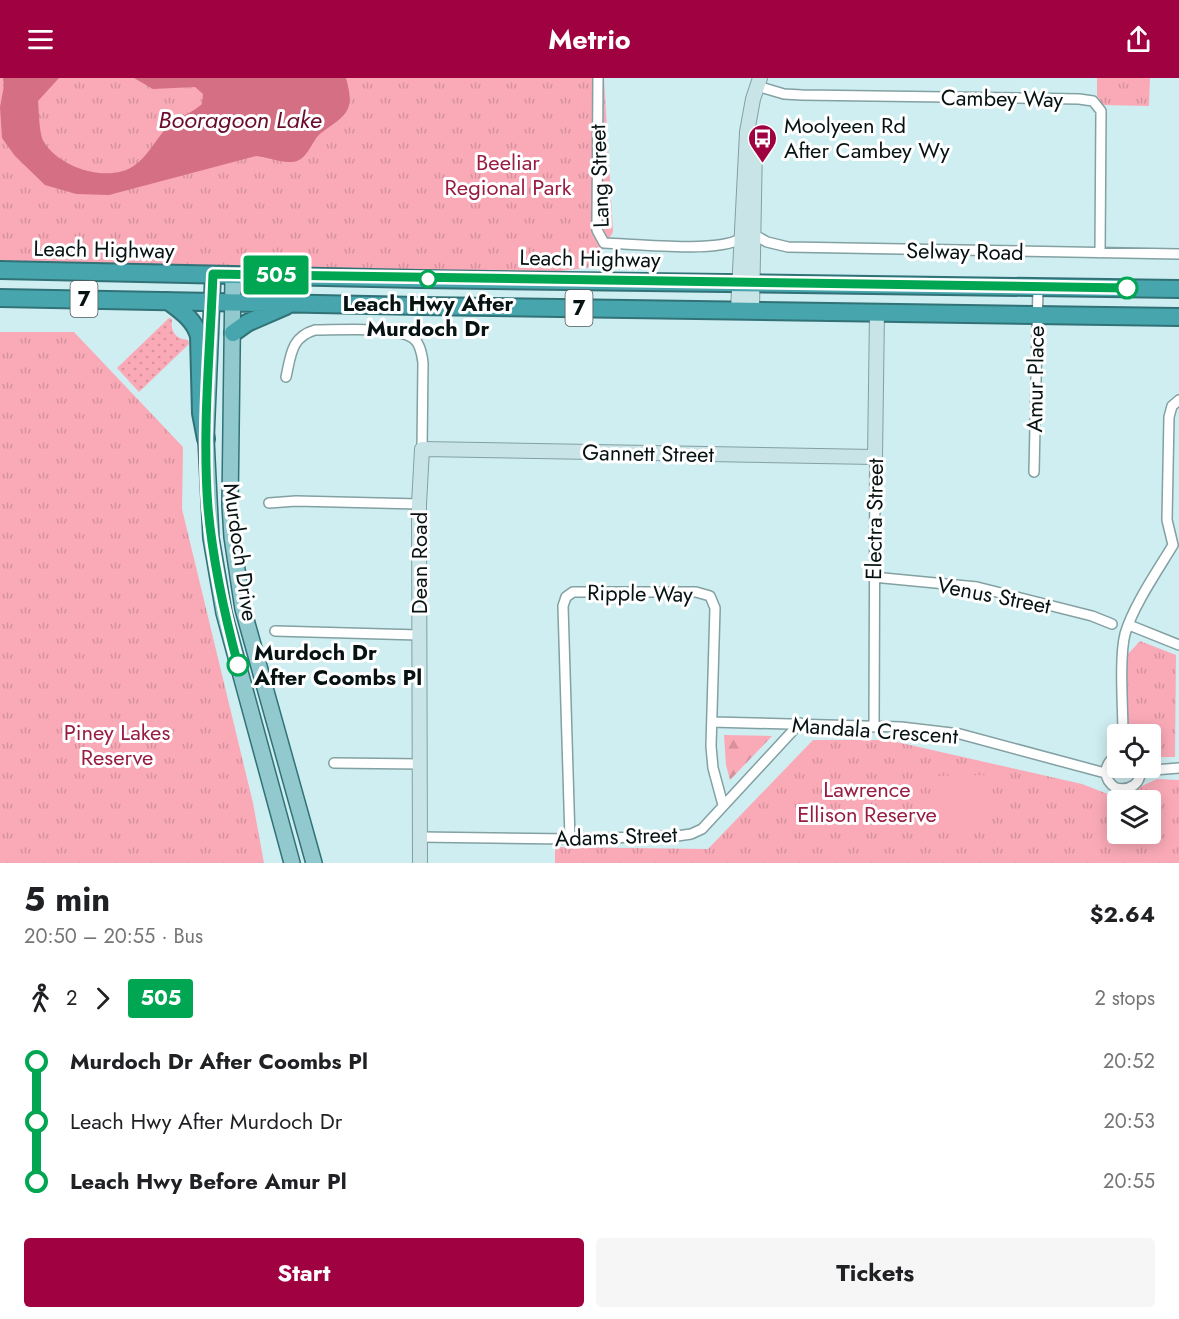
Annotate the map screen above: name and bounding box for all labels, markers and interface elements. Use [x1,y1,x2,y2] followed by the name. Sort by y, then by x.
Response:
[548,20,631,59] text: Metrio
[24,23,57,56] icon: menu
[1122,23,1155,56] icon: share
[941,81,1064,115] street label: Cambey Way
[158,102,322,137] water label: Booragoon Lake
[784,109,950,166] place label: Moolyeen Rd After Cambey Wy
[747,122,779,164] bus stop icon: Moolyeen Rd After Cambey Wy
[581,123,617,228] street label: Lang Street
[445,146,572,203] park label: Beeliar Regional Park
[33,232,175,266] street label: Leach Highway
[906,234,1024,268] street label: Selway Road
[519,241,661,275] street label: Leach Highway
[242,256,310,294] line badge: 505
[256,260,297,290] text: 505
[419,270,437,288] marker: Leach Hwy After Murdoch Dr
[1116,277,1138,299] unlabelled marker
[70,281,98,317] road number: 7
[342,287,514,344] place label: Leach Hwy After Murdoch Dr
[566,290,592,326] road number: 7
[1018,325,1052,433] street label: Amur Place
[582,436,715,470] street label: Gannett Street
[857,457,891,580] street label: Electra Street
[215,481,267,623] street label: Murdoch Drive
[403,512,435,614] street label: Dean Road
[934,568,1054,622] street label: Venus Street
[587,576,694,610] street label: Ripple Way
[253,636,422,693] place label: Murdoch Dr After Coombs Pl
[227,654,249,676] marker: Murdoch Dr After Coombs Pl
[791,708,960,752] street label: Mandala Crescent
[64,716,170,773] park label: Piney Lakes Reserve
[1107,724,1161,844] map controls
[1107,724,1161,778] button: locate
[797,773,937,830] park label: Lawrence Ellison Reserve
[1107,790,1161,844] button: layers
[554,818,679,854] street label: Adams Street
[24,876,110,923] text: 5 min
[1090,898,1155,930] text: $2.64
[24,922,203,951] text: 20:50 – 20:55 · Bus
[24,982,57,1015] icon: walk
[86,982,119,1015] icon: forward
[140,983,181,1013] text: 505
[66,984,77,1013] text: 2
[1094,984,1155,1013] text: 2 stops
[70,1045,368,1077] text: Murdoch Dr After Coombs Pl
[1103,1047,1155,1076] text: 20:52
[70,1105,342,1137] text: Leach Hwy After Murdoch Dr
[1103,1107,1155,1136] text: 20:53
[70,1165,347,1197] text: Leach Hwy Before Amur Pl
[1103,1167,1155,1196] text: 20:55
[24,1238,584,1307] button: Start
[596,1238,1155,1307] button: Tickets

